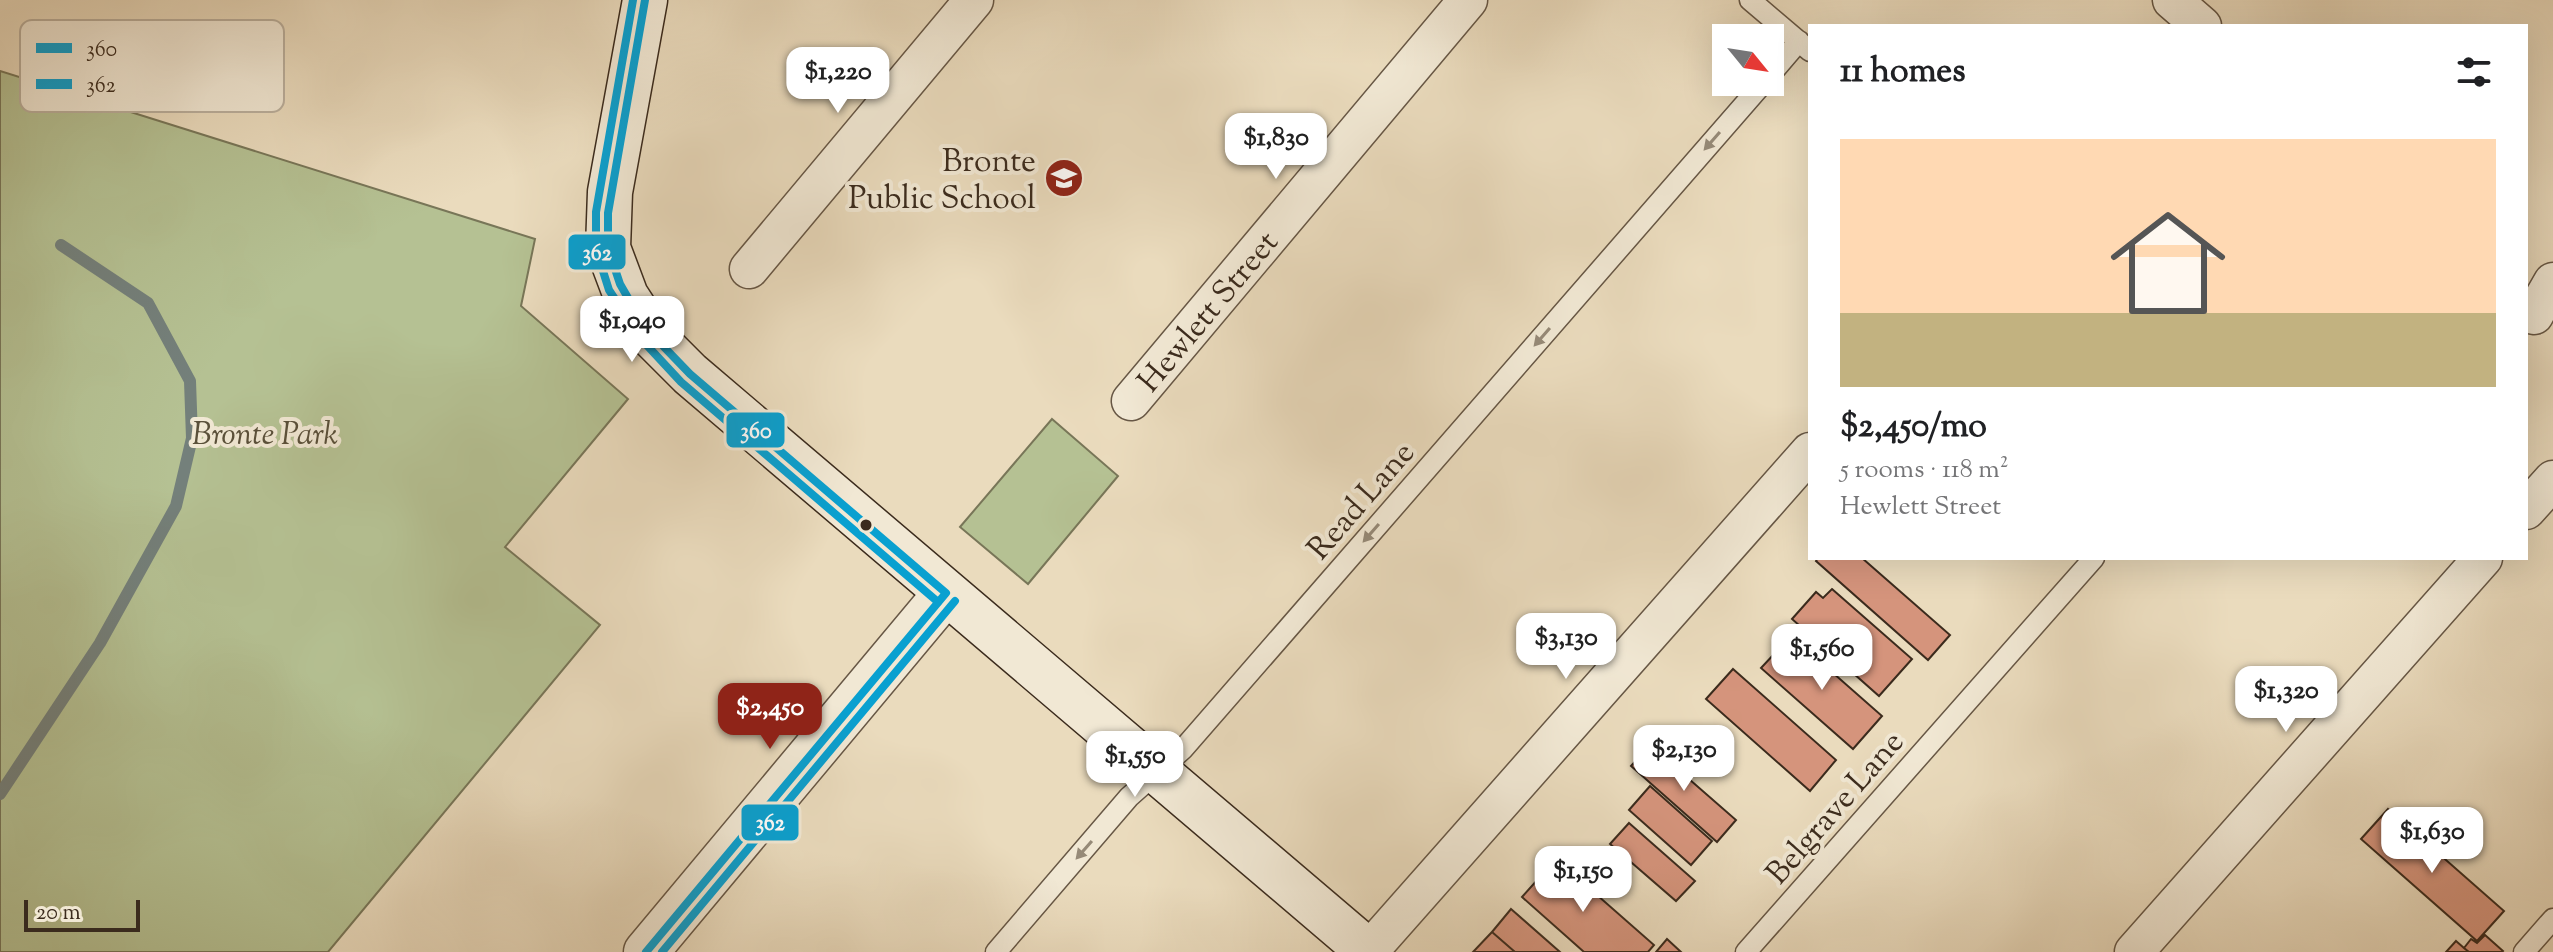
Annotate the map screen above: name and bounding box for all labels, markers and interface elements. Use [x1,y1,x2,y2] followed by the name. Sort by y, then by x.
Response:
[20,20,284,112] legend
[1712,24,1784,96] north arrow
[1712,24,1784,96] map controls
[86,35,117,67] text: 360
[773,47,903,115] pin: $1,220
[1840,48,1966,97] text: 11 homes
[2452,50,2496,94] icon: filters
[804,54,872,91] text: $1,220
[86,71,116,103] text: 362
[1211,113,1341,181] pin: $1,830
[1243,120,1309,157] text: $1,830
[1704,131,1722,150] one-way arrow
[848,140,1036,223] place label: Bronte Public School
[1043,157,1085,199] school or university icon: Bronte Public School
[2096,191,2240,335] icon: home
[1128,222,1291,404] street label: Hewlett Street
[567,233,627,271] line badge: 362
[582,239,613,271] text: 362
[567,296,697,364] pin: $1,040
[598,303,666,340] text: $1,040
[1533,327,1551,346] one-way arrow
[1840,403,1987,452] text: $2,450/mo
[725,411,786,449] line badge: 360
[192,413,338,459] park label: Bronte Park
[740,417,772,449] text: 360
[1298,433,1427,571] street label: Read Lane
[1840,452,2008,489] text: 5 rooms · 118 m²
[1840,489,2001,526] text: Hewlett Street
[858,517,874,533] unlabelled marker
[1363,523,1380,543] one-way arrow
[1501,613,1631,681] pin: $3,130
[1534,620,1598,657] text: $3,130
[1757,624,1887,692] pin: $1,560
[1789,631,1855,668] text: $1,560
[2221,666,2351,734] pin: $1,320
[2253,673,2319,710] text: $1,320
[705,683,835,751] pin: $2,450
[736,690,804,727] text: $2,450
[1756,722,1916,896] street label: Belgrave Lane
[1619,725,1749,793] pin: $2,130
[1070,731,1200,799] pin: $1,550
[1651,732,1717,769] text: $2,130
[1104,738,1166,775] text: $1,550
[740,803,800,842] line badge: 362
[2367,807,2497,875] pin: $1,630
[755,809,786,841] text: 362
[2399,814,2465,851] text: $1,630
[1076,839,1093,859] one-way arrow
[1518,846,1648,914] pin: $1,150
[1553,853,1613,890] text: $1,150
[24,896,140,932] scale bar
[36,898,81,930] text: 20 m

